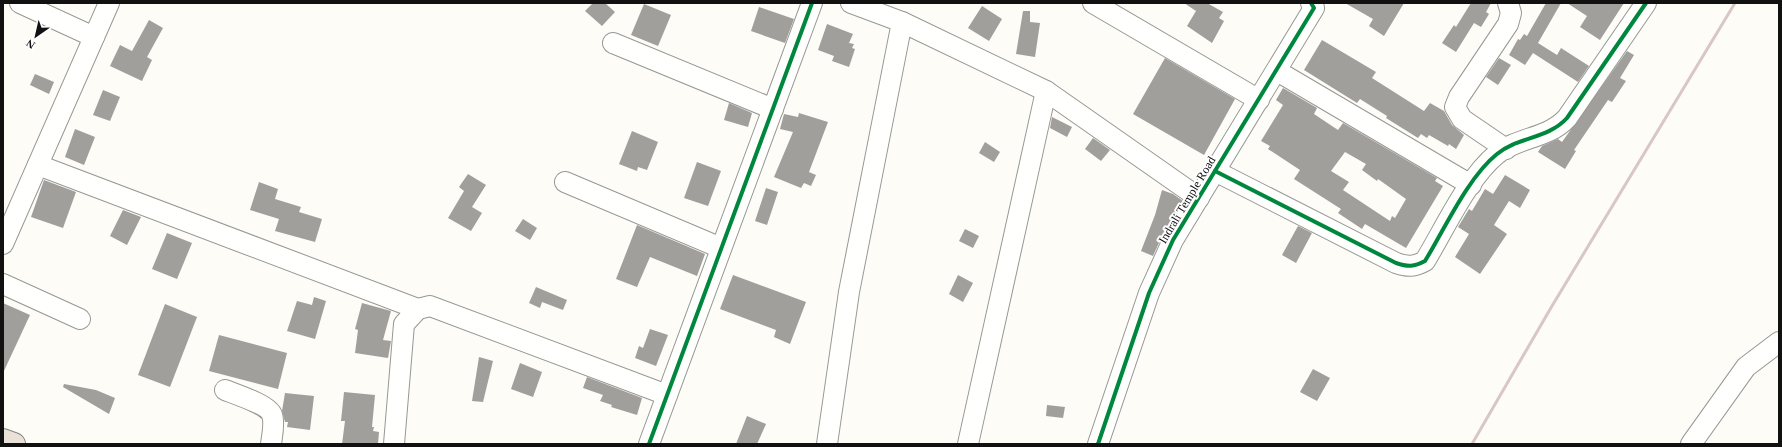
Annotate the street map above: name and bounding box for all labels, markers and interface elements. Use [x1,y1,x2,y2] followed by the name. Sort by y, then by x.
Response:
[16,16,56,56] north arrow
[24,37,37,51] text: N
[1156,154,1218,246] street label: Indrali Temple Road

